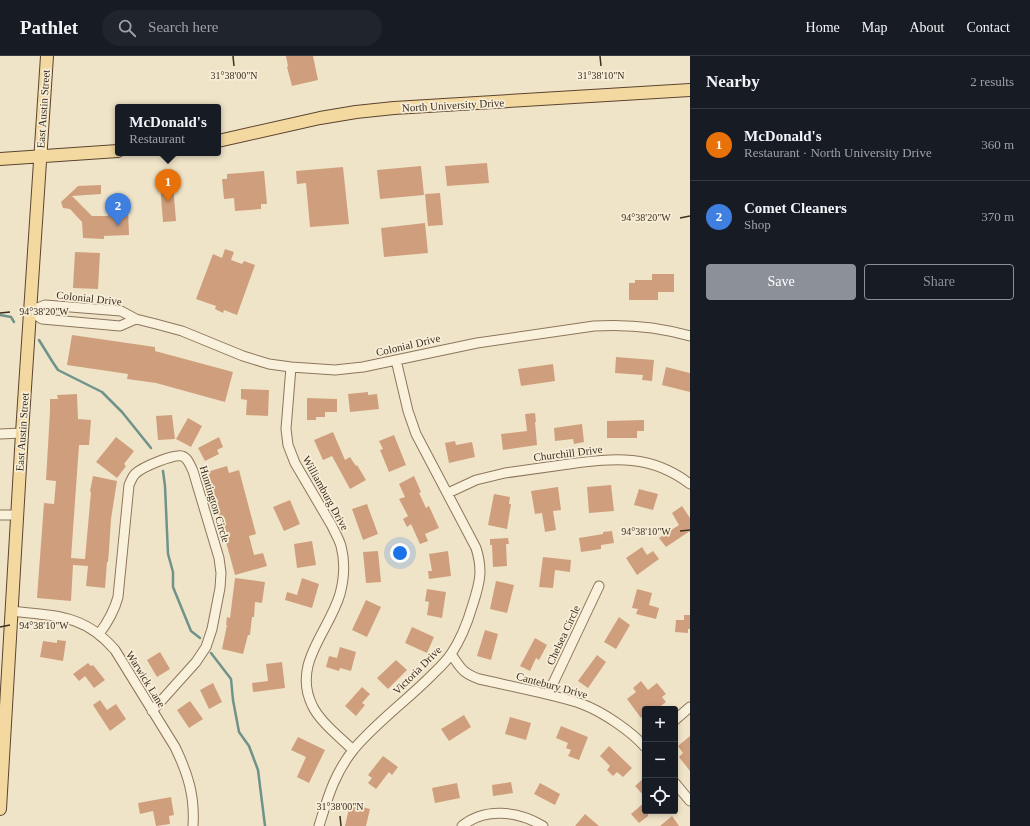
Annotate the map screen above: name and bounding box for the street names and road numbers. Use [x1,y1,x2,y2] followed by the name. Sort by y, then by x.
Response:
[34,69,52,149] street label: East Austin Street
[401,96,505,114] street label: North University Drive
[56,289,122,307] street label: Colonial Drive
[375,332,441,358] street label: Colonial Drive
[13,392,31,472] street label: East Austin Street
[533,443,603,463] street label: Churchill Drive
[301,454,352,532] street label: Williamburg Drive
[198,464,232,544] street label: Huntington Circle
[544,603,582,667] street label: Chelsea Circle
[390,643,444,697] street label: Victoria Drive
[124,649,168,709] street label: Warwick Lane
[515,670,589,700] street label: Cantebury Drive

